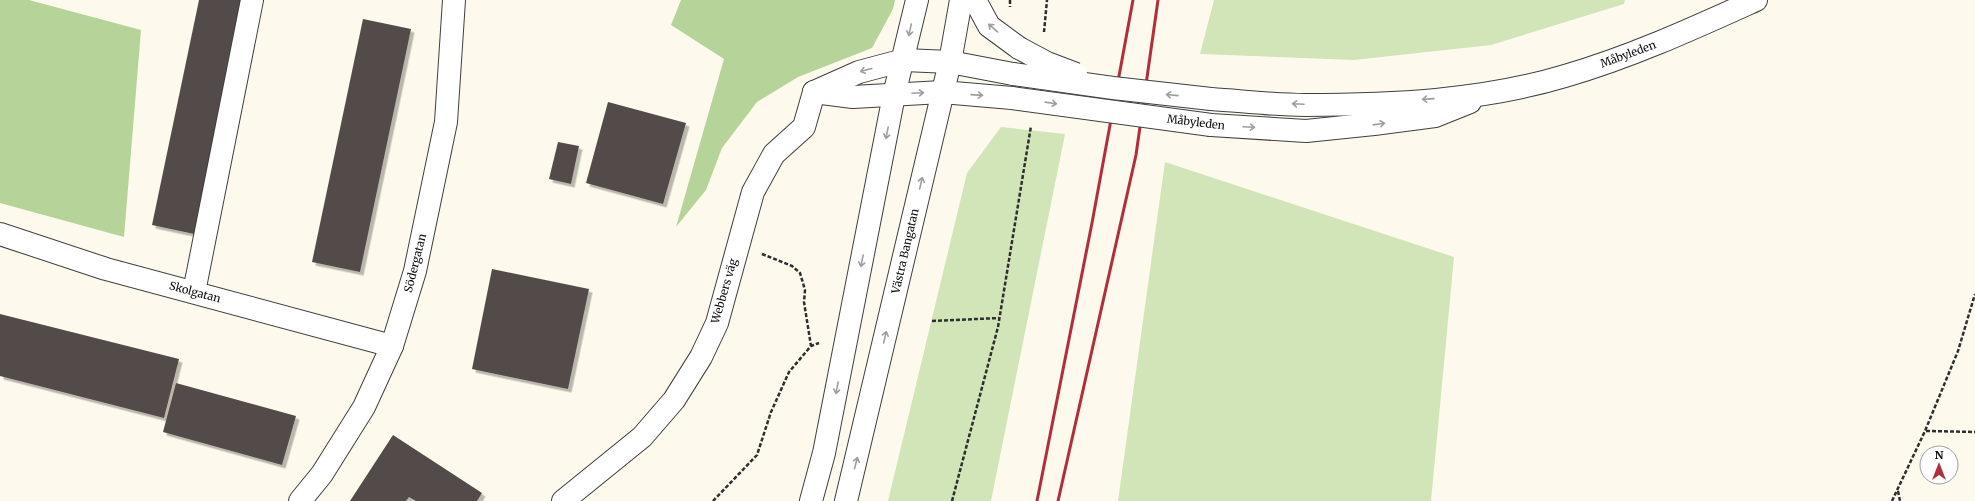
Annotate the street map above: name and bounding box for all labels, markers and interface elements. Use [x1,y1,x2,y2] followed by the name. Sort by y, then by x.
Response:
[906,23,914,36] one-way arrow
[987,24,998,33] one-way arrow
[1598,37,1659,71] street label: Måbyleden
[860,67,873,75] one-way arrow
[911,90,924,97] one-way arrow
[970,91,983,98] one-way arrow
[1166,91,1179,99] one-way arrow
[1422,96,1435,103] one-way arrow
[1044,99,1057,107] one-way arrow
[1292,101,1305,108] one-way arrow
[1166,111,1227,133] street label: Måbyleden
[1372,120,1385,128] one-way arrow
[1242,124,1255,131] one-way arrow
[882,126,890,139] one-way arrow
[917,176,925,189] one-way arrow
[888,206,922,296] street label: Västra Bangatan
[401,231,429,294] street label: Södergatan
[857,254,865,267] one-way arrow
[708,257,740,326] street label: Webbers väg
[168,278,223,306] street label: Skolgatan
[882,330,890,343] one-way arrow
[833,381,841,394] one-way arrow
[1919,445,1959,485] north arrow
[1935,448,1944,462] text: N
[853,457,860,470] one-way arrow

